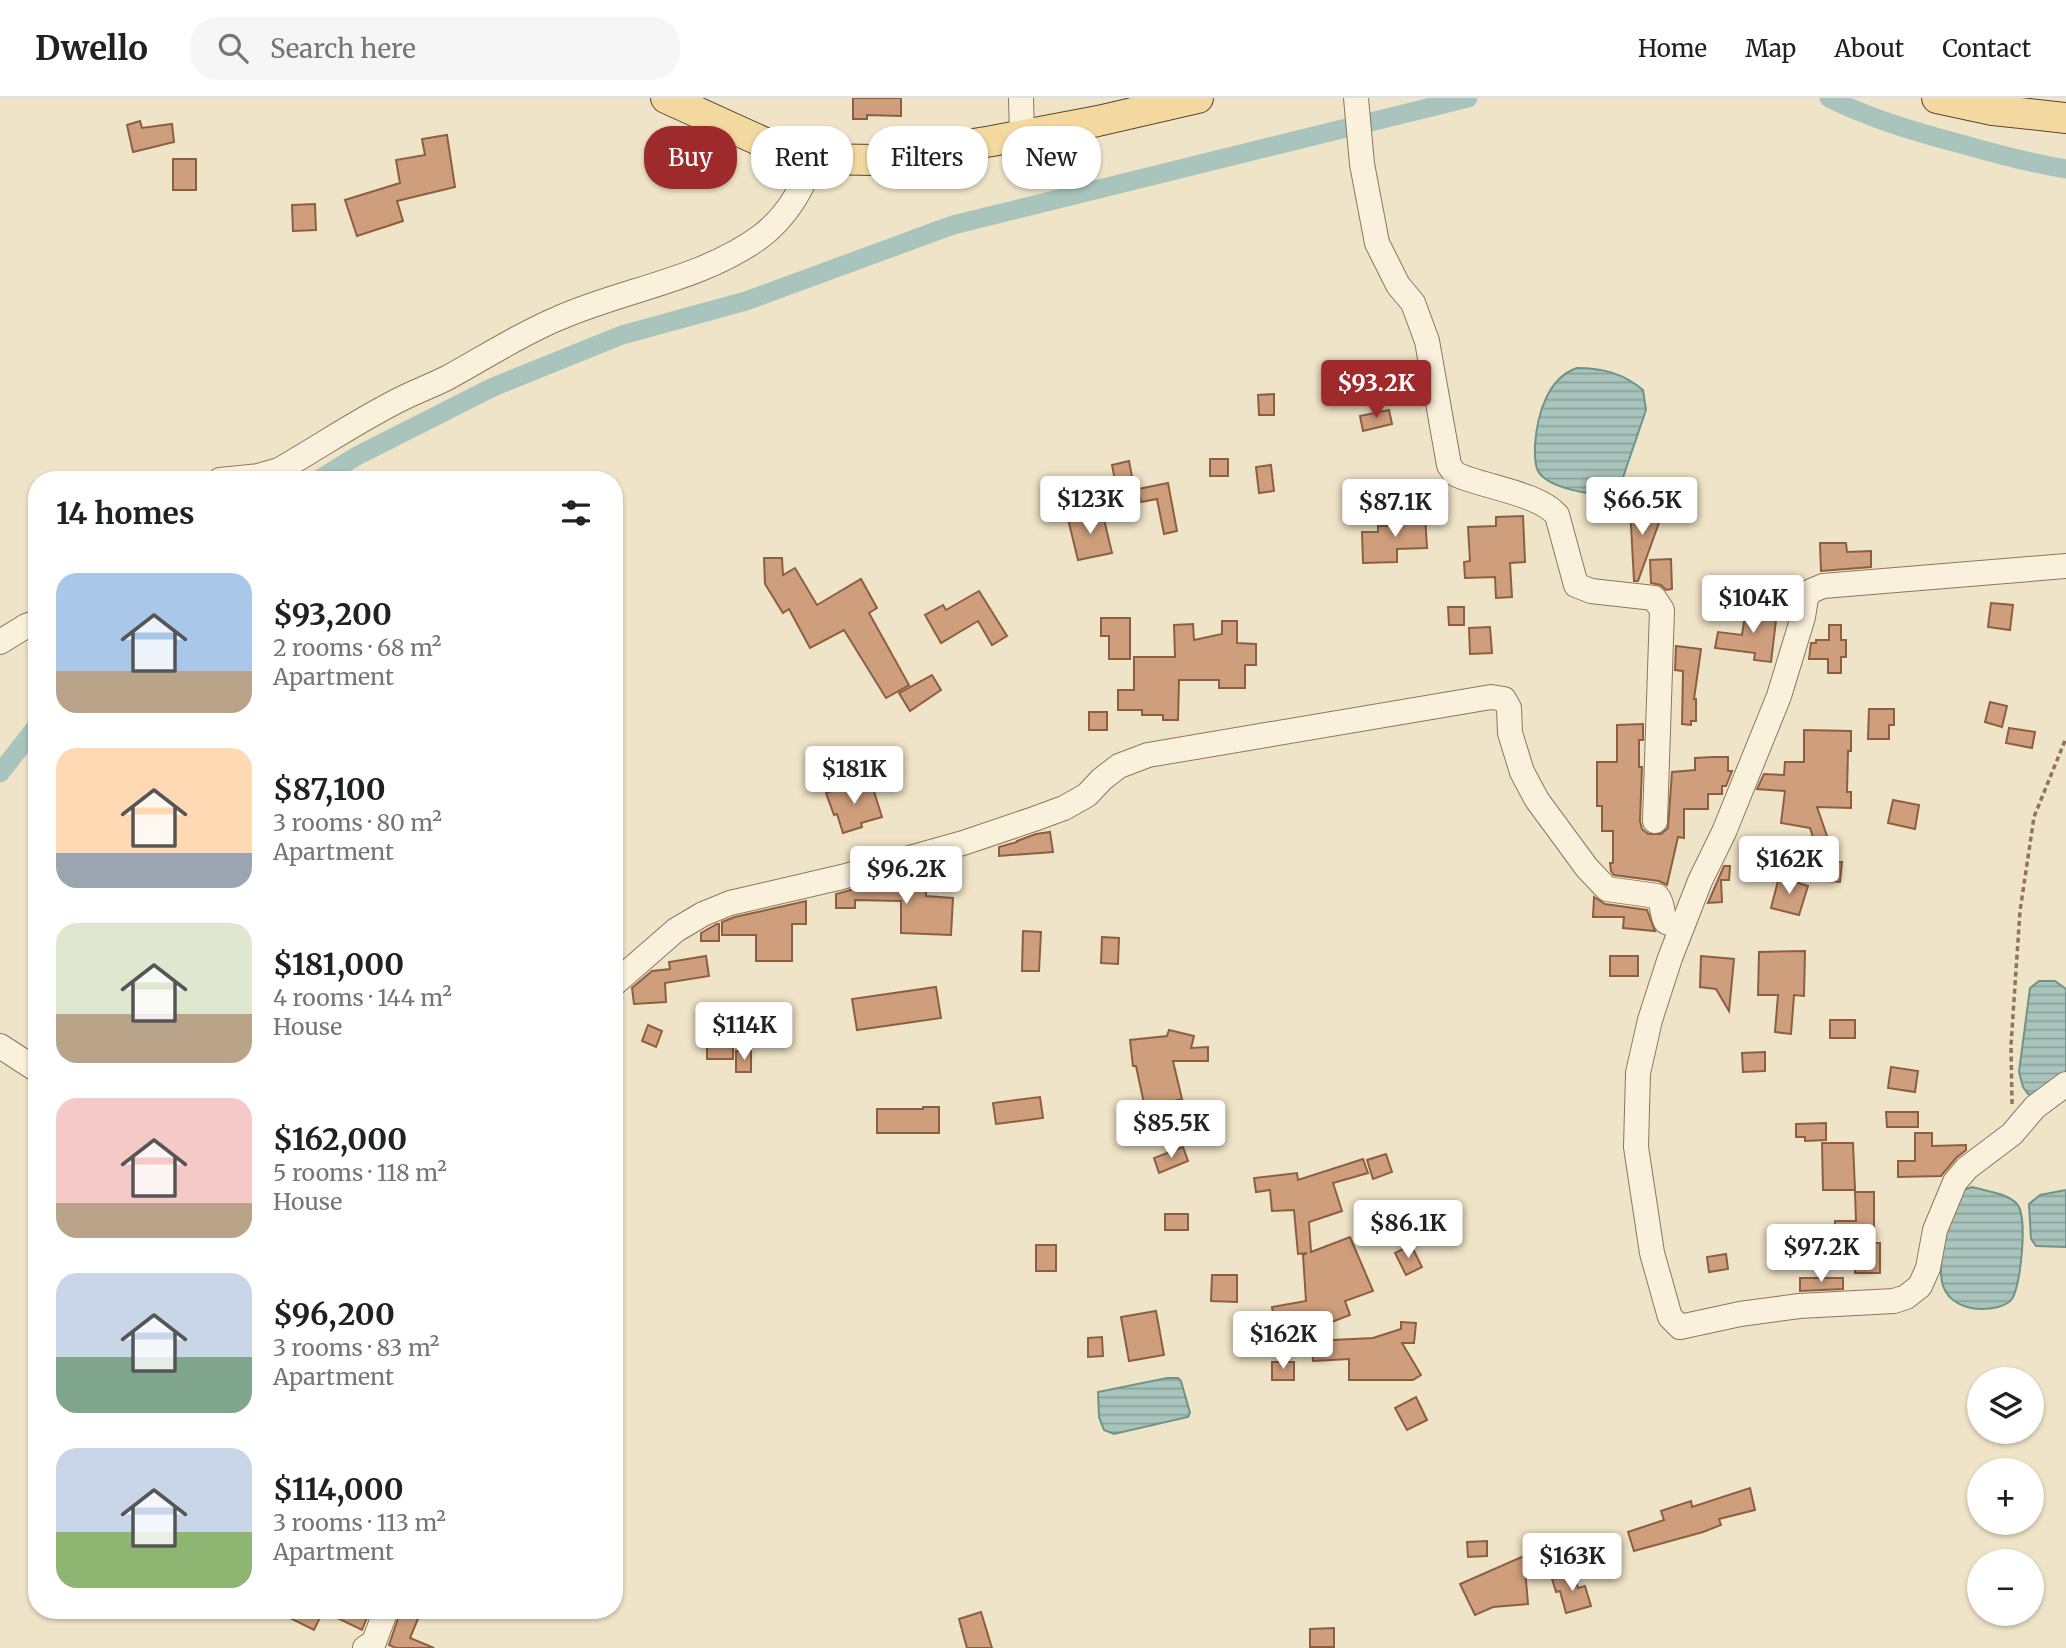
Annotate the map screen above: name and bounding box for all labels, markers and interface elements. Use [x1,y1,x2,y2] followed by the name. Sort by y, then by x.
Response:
[190,17,680,80] search box
[35,28,148,69] text: Dwello
[214,29,252,67] icon: search
[270,32,416,65] text: Search here
[1638,33,1707,64] text: Home
[1745,33,1796,64] text: Map
[1834,33,1904,64] text: About
[1942,33,2031,64] text: Contact
[644,126,737,189] chip: Buy
[751,126,853,189] chip: Rent
[867,126,988,189] chip: Filters
[1002,126,1101,189] chip: New
[1319,360,1433,420] pin: $93.2K
[1337,368,1415,397] text: $93.2K
[1041,476,1139,536] pin: $123K
[1585,478,1699,537] pin: $66.5K
[1338,480,1452,539] pin: $87.1K
[1056,484,1124,513] text: $123K
[1602,485,1682,514] text: $66.5K
[1358,487,1432,516] text: $87.1K
[56,494,194,532] text: 14 homes
[557,494,595,532] icon: filters
[1704,575,1802,635] pin: $104K
[1718,583,1788,612] text: $104K
[273,595,392,633] text: $93,200
[112,601,196,685] icon: home
[273,633,441,662] text: 2 rooms · 68 m²
[273,662,394,691] text: Apartment
[805,746,903,806] pin: $181K
[821,754,887,783] text: $181K
[273,770,386,808] text: $87,100
[112,776,196,860] icon: home
[273,808,442,837] text: 3 rooms · 80 m²
[1740,836,1838,896] pin: $162K
[273,837,394,866] text: Apartment
[1755,844,1823,873] text: $162K
[849,846,963,906] pin: $96.2K
[866,854,946,883] text: $96.2K
[273,945,404,983] text: $181,000
[112,951,196,1035] icon: home
[273,983,452,1012] text: 4 rooms · 144 m²
[695,1002,793,1062] pin: $114K
[711,1010,777,1039] text: $114K
[273,1012,342,1041] text: House
[1114,1100,1228,1160] pin: $85.5K
[1132,1108,1210,1137] text: $85.5K
[273,1120,407,1158] text: $162,000
[112,1126,196,1210] icon: home
[273,1158,447,1187] text: 5 rooms · 118 m²
[273,1187,342,1216] text: House
[1351,1200,1465,1260] pin: $86.1K
[1370,1208,1446,1237] text: $86.1K
[1764,1224,1878,1284] pin: $97.2K
[1783,1232,1859,1261] text: $97.2K
[273,1295,395,1333] text: $96,200
[112,1301,196,1385] icon: home
[1234,1312,1332,1371] pin: $162K
[1249,1319,1317,1348] text: $162K
[273,1333,439,1362] text: 3 rooms · 83 m²
[273,1362,394,1391] text: Apartment
[1967,1367,2044,1626] map controls
[1967,1367,2044,1444] button: layers
[1967,1458,2044,1535] button: +
[273,1470,404,1508] text: $114,000
[112,1476,196,1560] icon: home
[273,1508,446,1537] text: 3 rooms · 113 m²
[1523,1534,1621,1593] pin: $163K
[273,1537,394,1566] text: Apartment
[1539,1541,1605,1570] text: $163K
[1967,1549,2044,1626] button: −

